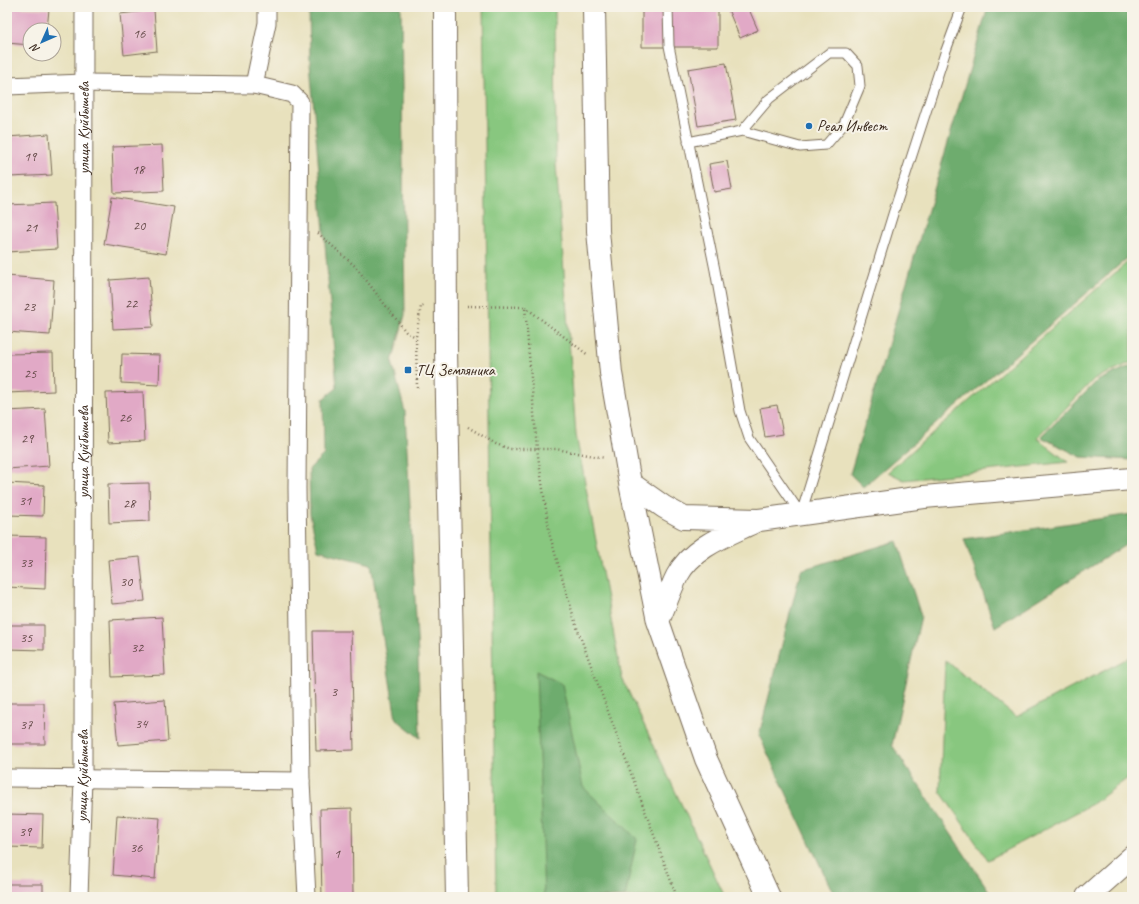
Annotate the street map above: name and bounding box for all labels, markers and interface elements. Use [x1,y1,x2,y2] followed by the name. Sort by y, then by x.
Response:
[22,22,62,62] north arrow
[133,25,146,42] house number: 16
[26,40,42,56] text: N
[74,80,94,175] street label: улица Куйбышева
[817,116,888,136] place label: Реал Инвест
[804,121,814,131] marker: Реал Инвест
[24,148,38,165] house number: 19
[132,161,146,178] house number: 18
[133,217,147,234] house number: 20
[25,219,38,236] house number: 21
[125,295,139,312] house number: 22
[23,298,37,315] house number: 23
[416,360,496,380] place label: ТЦ Земляника
[24,365,37,382] house number: 25
[403,365,413,375] marker: ТЦ Земляника
[73,404,93,499] street label: улица Куйбышева
[119,409,132,426] house number: 26
[21,430,35,447] house number: 29
[19,492,32,509] house number: 31
[123,495,137,512] house number: 28
[20,554,34,571] house number: 33
[120,573,134,590] house number: 30
[20,629,33,646] house number: 35
[131,639,145,656] house number: 32
[331,683,339,700] house number: 3
[135,715,149,732] house number: 34
[20,716,33,733] house number: 37
[71,728,93,824] street label: улица Куйбышева
[19,823,33,840] house number: 39
[130,839,143,856] house number: 36
[334,845,341,862] house number: 1

